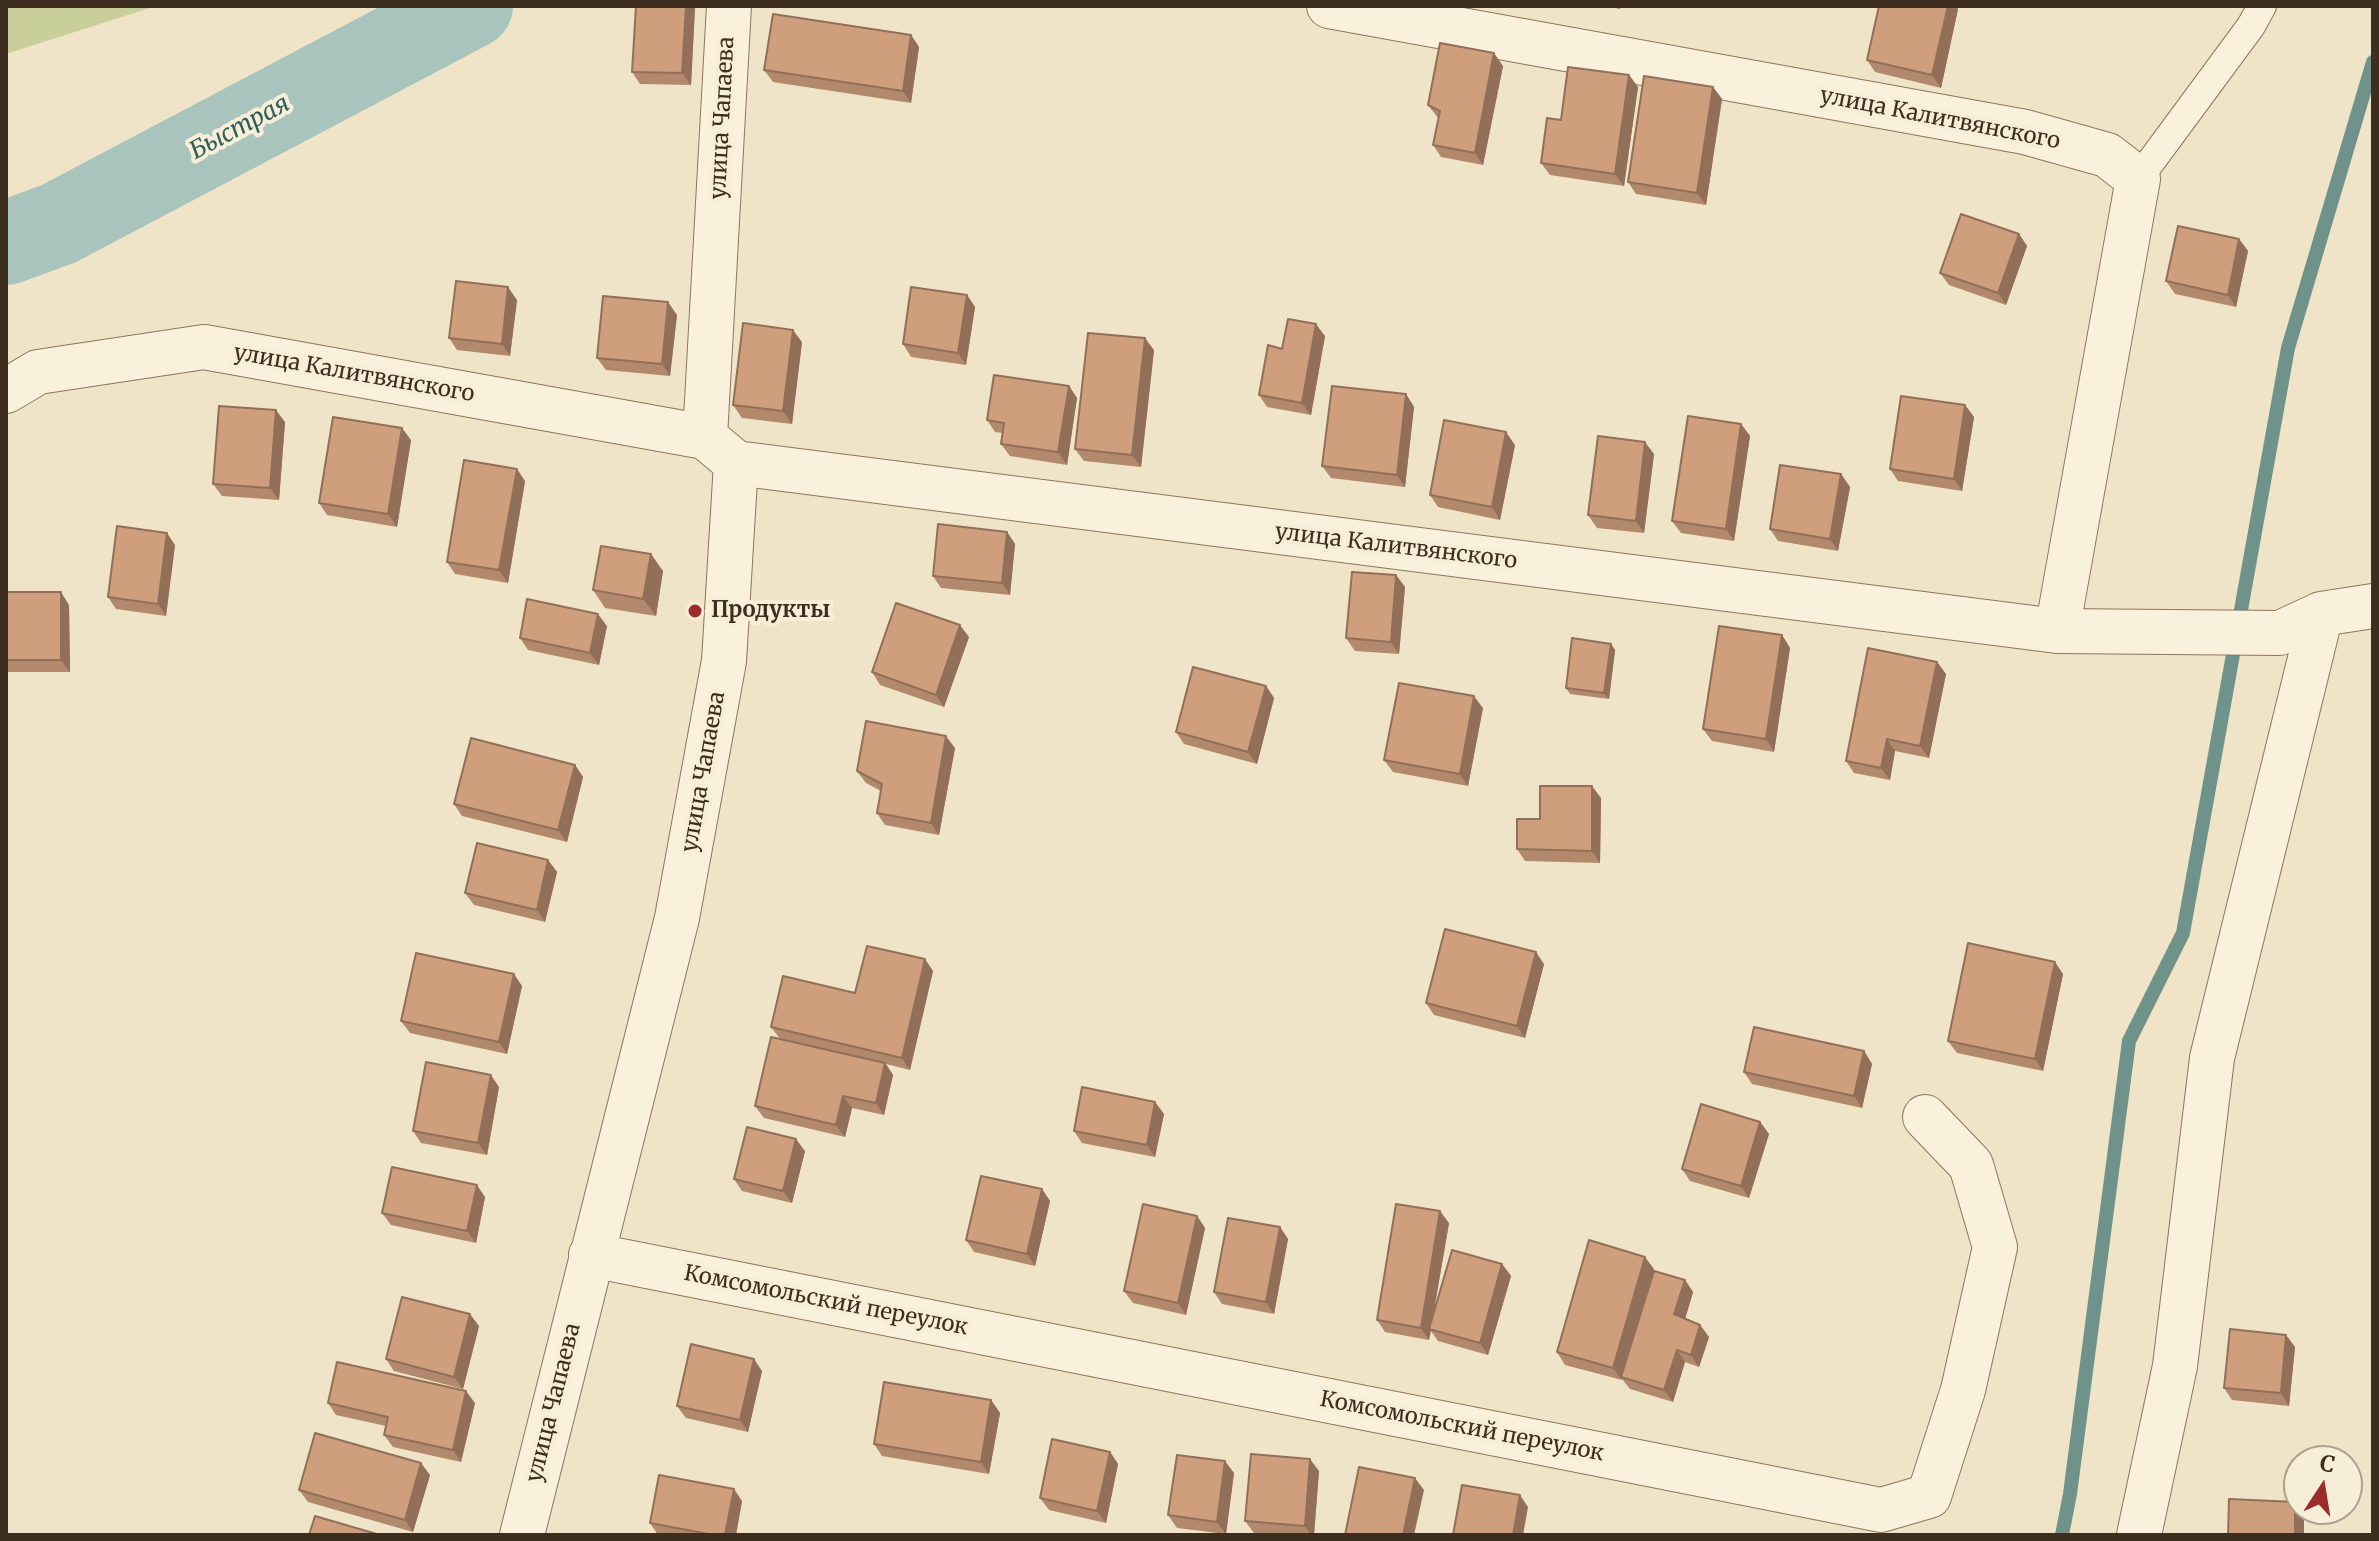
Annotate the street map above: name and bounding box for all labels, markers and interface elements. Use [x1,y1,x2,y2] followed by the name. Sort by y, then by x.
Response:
[706,36,740,200] street label: улица Чапаева
[1818,83,2062,155] street label: улица Калитвянского
[185,90,295,166] water label: Быстрая
[232,340,476,408] street label: улица Калитвянского
[1273,519,1519,575] street label: улица Калитвянского
[711,598,830,624] place label: Продукты
[686,602,704,620] marker: Продукты
[677,689,731,855] street label: улица Чапаева
[682,1260,970,1342] street label: Комсомольский переулок
[521,1321,587,1485] street label: улица Чапаева
[1318,1386,1606,1468] street label: Комсомольский переулок
[2283,1445,2363,1525] north arrow
[2318,1448,2338,1479] text: С

